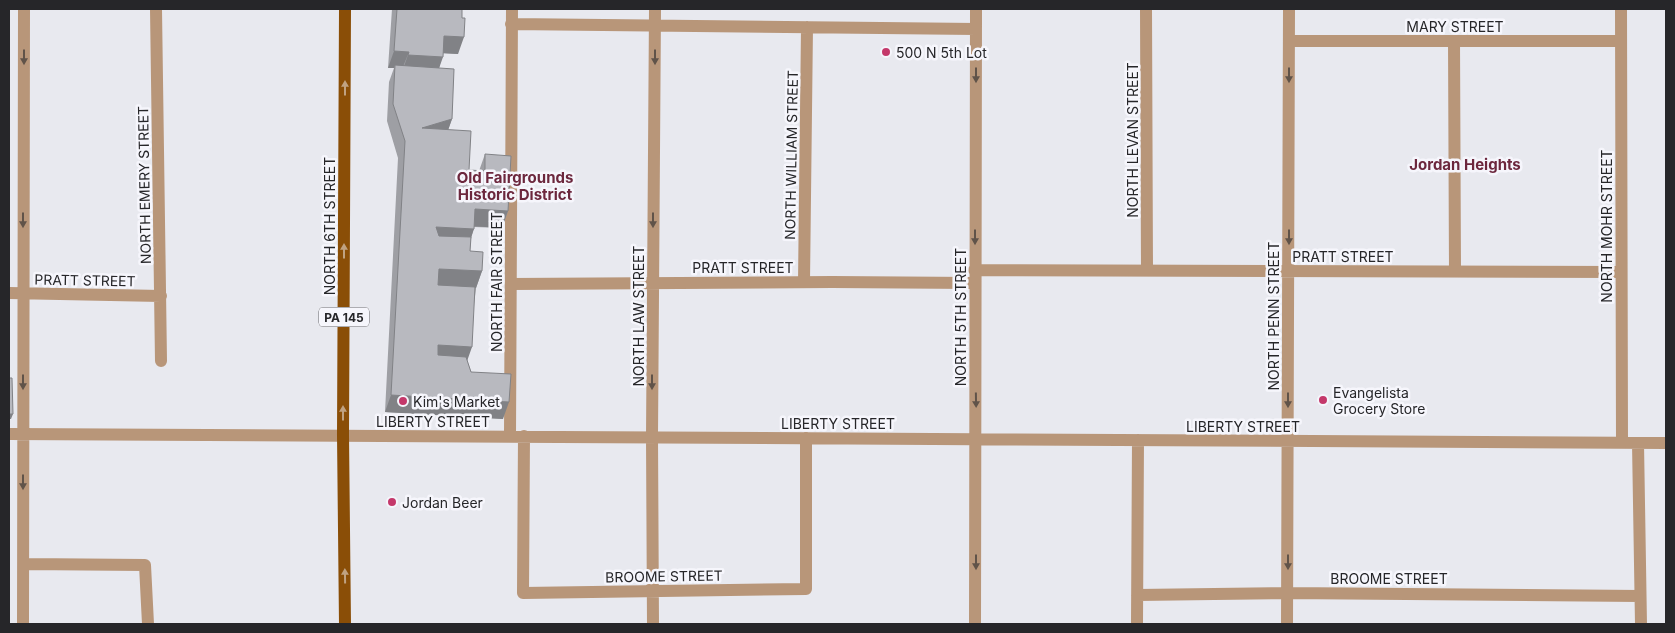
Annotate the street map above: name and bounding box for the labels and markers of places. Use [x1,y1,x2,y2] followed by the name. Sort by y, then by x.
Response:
[896,44,987,61] place label: 500 N 5th Lot
[880,46,892,58] marker: 500 N 5th Lot
[1333,384,1425,417] place label: Evangelista Grocery Store
[413,393,500,410] place label: Kim's Market
[1317,394,1329,406] marker: Evangelista Grocery Store
[397,395,409,407] marker: Kim's Market
[402,494,483,511] place label: Jordan Beer
[386,496,398,508] marker: Jordan Beer

